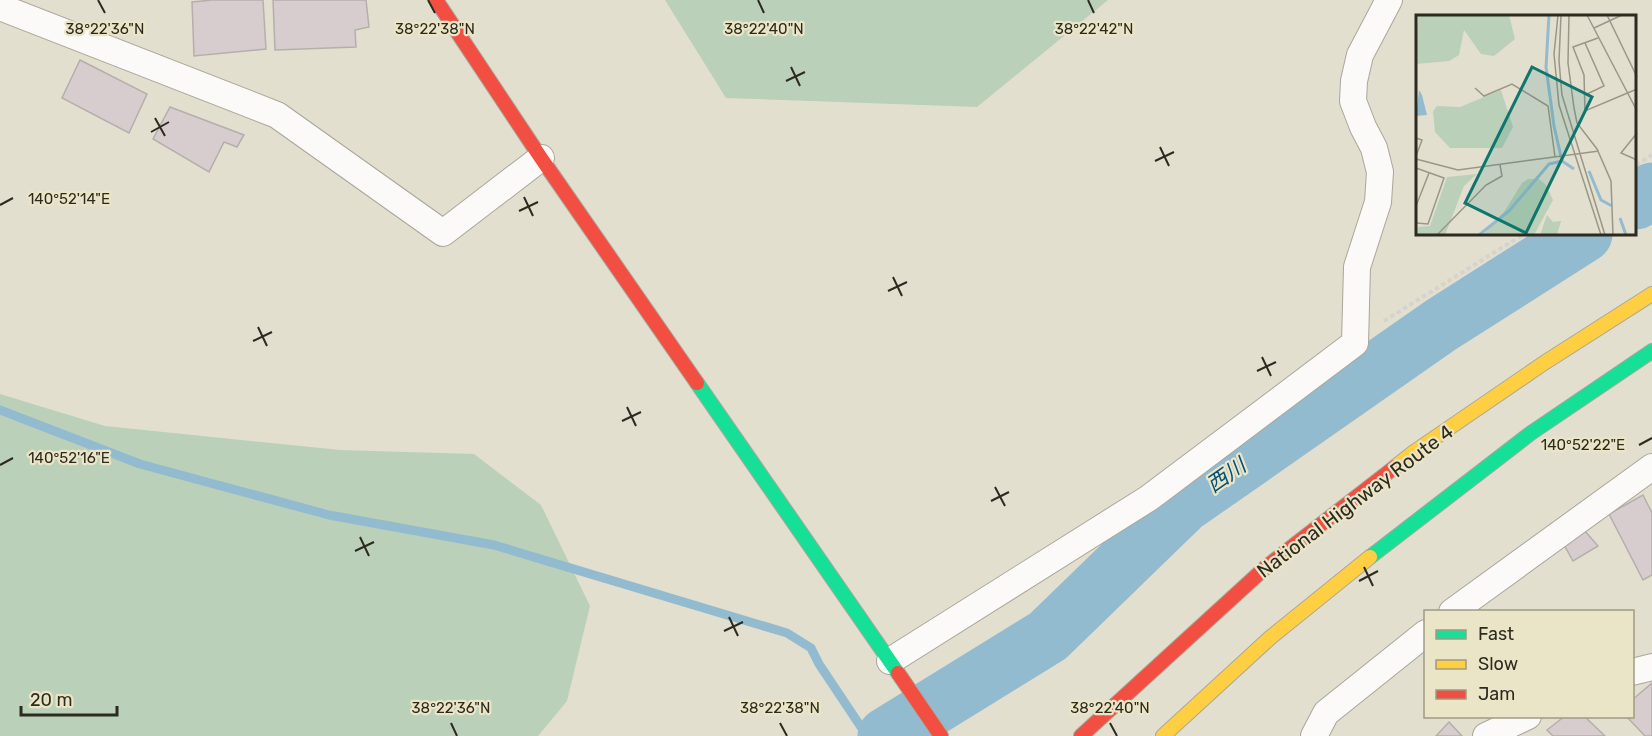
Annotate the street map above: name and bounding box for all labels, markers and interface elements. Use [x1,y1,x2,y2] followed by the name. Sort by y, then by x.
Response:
[1416,15,1637,236] inset map
[66,20,144,38] text: 38°22'36"N
[395,20,475,38] text: 38°22'38"N
[724,20,804,38] text: 38°22'40"N
[1055,20,1133,38] text: 38°22'42"N
[28,190,110,208] text: 140°52'14"E
[1252,419,1458,583] street label: National Highway Route 4
[1541,436,1625,454] text: 140°52'22"E
[28,449,110,467] text: 140°52'16"E
[1202,452,1252,497] water label: 西川
[1424,610,1634,718] legend
[1478,623,1514,645] text: Fast
[1478,653,1518,675] text: Slow
[21,679,117,717] scale bar
[1478,683,1515,705] text: Jam
[30,689,72,711] text: 20 m
[412,699,490,717] text: 38°22'36"N
[740,699,820,717] text: 38°22'38"N
[1070,699,1150,717] text: 38°22'40"N

